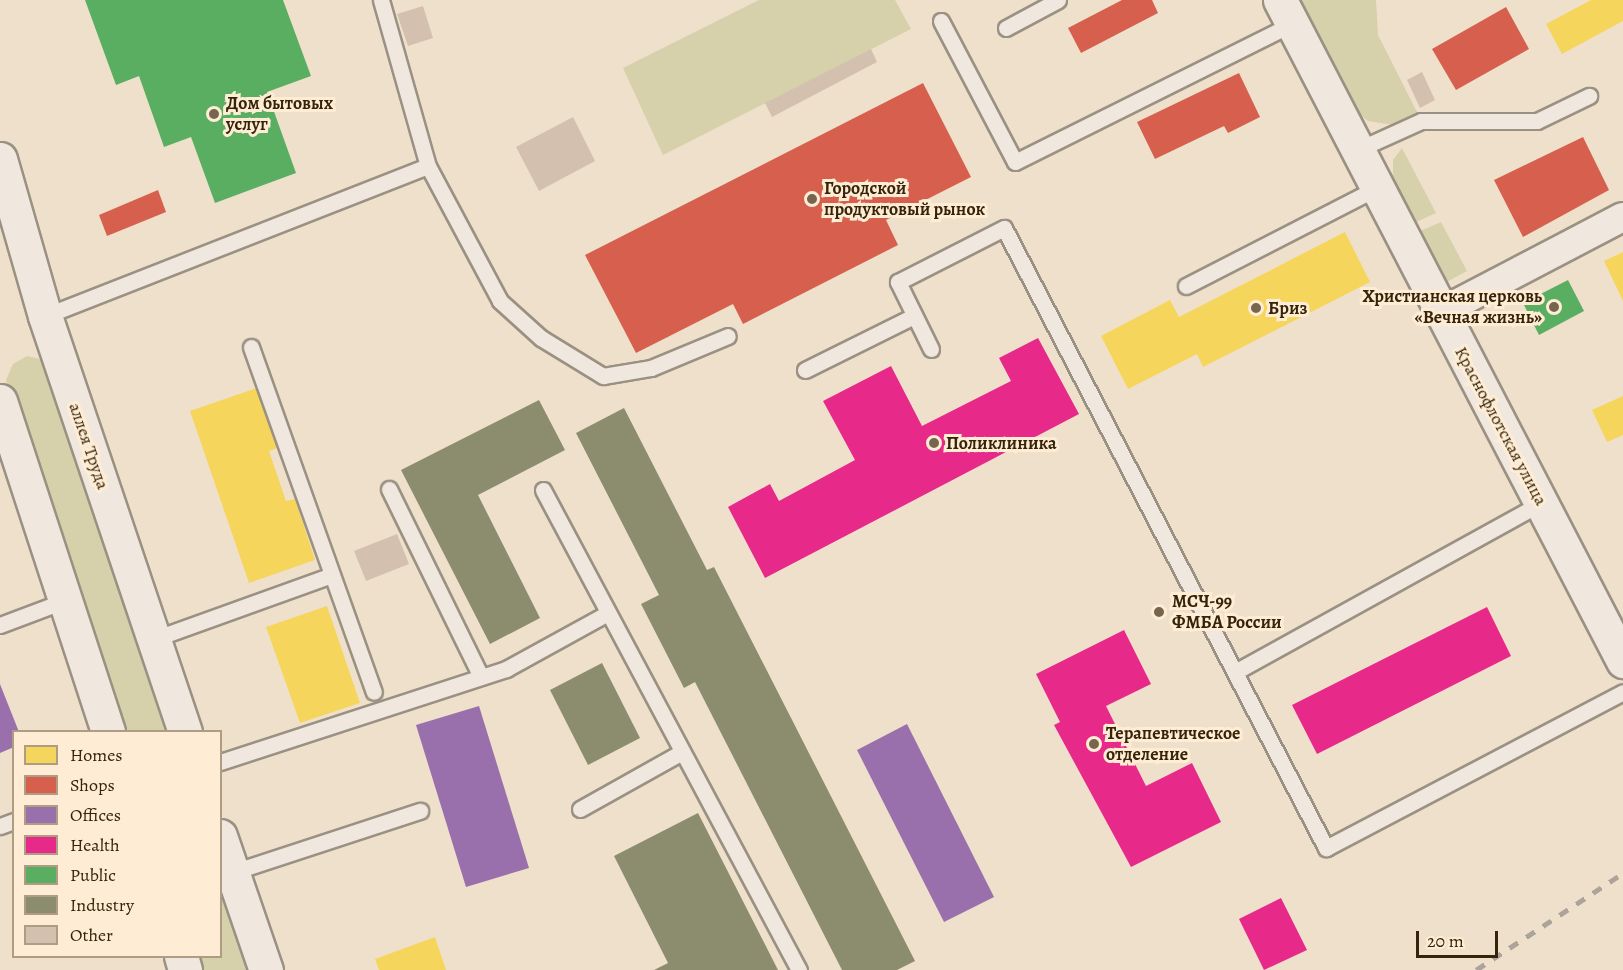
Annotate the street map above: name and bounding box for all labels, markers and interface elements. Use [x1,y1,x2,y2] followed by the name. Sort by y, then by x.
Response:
[226,93,333,136] place label: Дом бытовых услуг
[207,107,221,121] marker: Дом бытовых услуг
[824,178,985,220] place label: Городской продуктовый рынок
[805,192,819,206] marker: Городской продуктовый рынок
[1362,286,1542,328] place label: Христианская церковь «Вечная жизнь»
[1268,297,1307,319] place label: Бриз
[1547,300,1561,314] marker: Христианская церковь «Вечная жизнь»
[1249,301,1263,315] marker: Бриз
[1450,343,1552,509] street label: Краснофлотская улица
[64,400,114,492] street label: аллея Труда
[946,432,1057,454] place label: Поликлиника
[927,436,941,450] marker: Поликлиника
[1172,591,1282,634] place label: МСЧ-99 ФМБА России
[1150,603,1168,621] marker: МСЧ-99 ФМБА России
[1106,723,1240,766] place label: Терапевтическое отделение
[12,730,222,958] legend
[1087,737,1101,751] marker: Терапевтическое отделение
[70,743,122,767] text: Homes
[70,773,115,797] text: Shops
[70,803,121,827] text: Offices
[70,833,120,857] text: Health
[70,863,116,887] text: Public
[70,893,134,917] text: Industry
[1419,919,1502,957] scale bar
[70,923,113,947] text: Other
[1427,929,1464,953] text: 20 m

